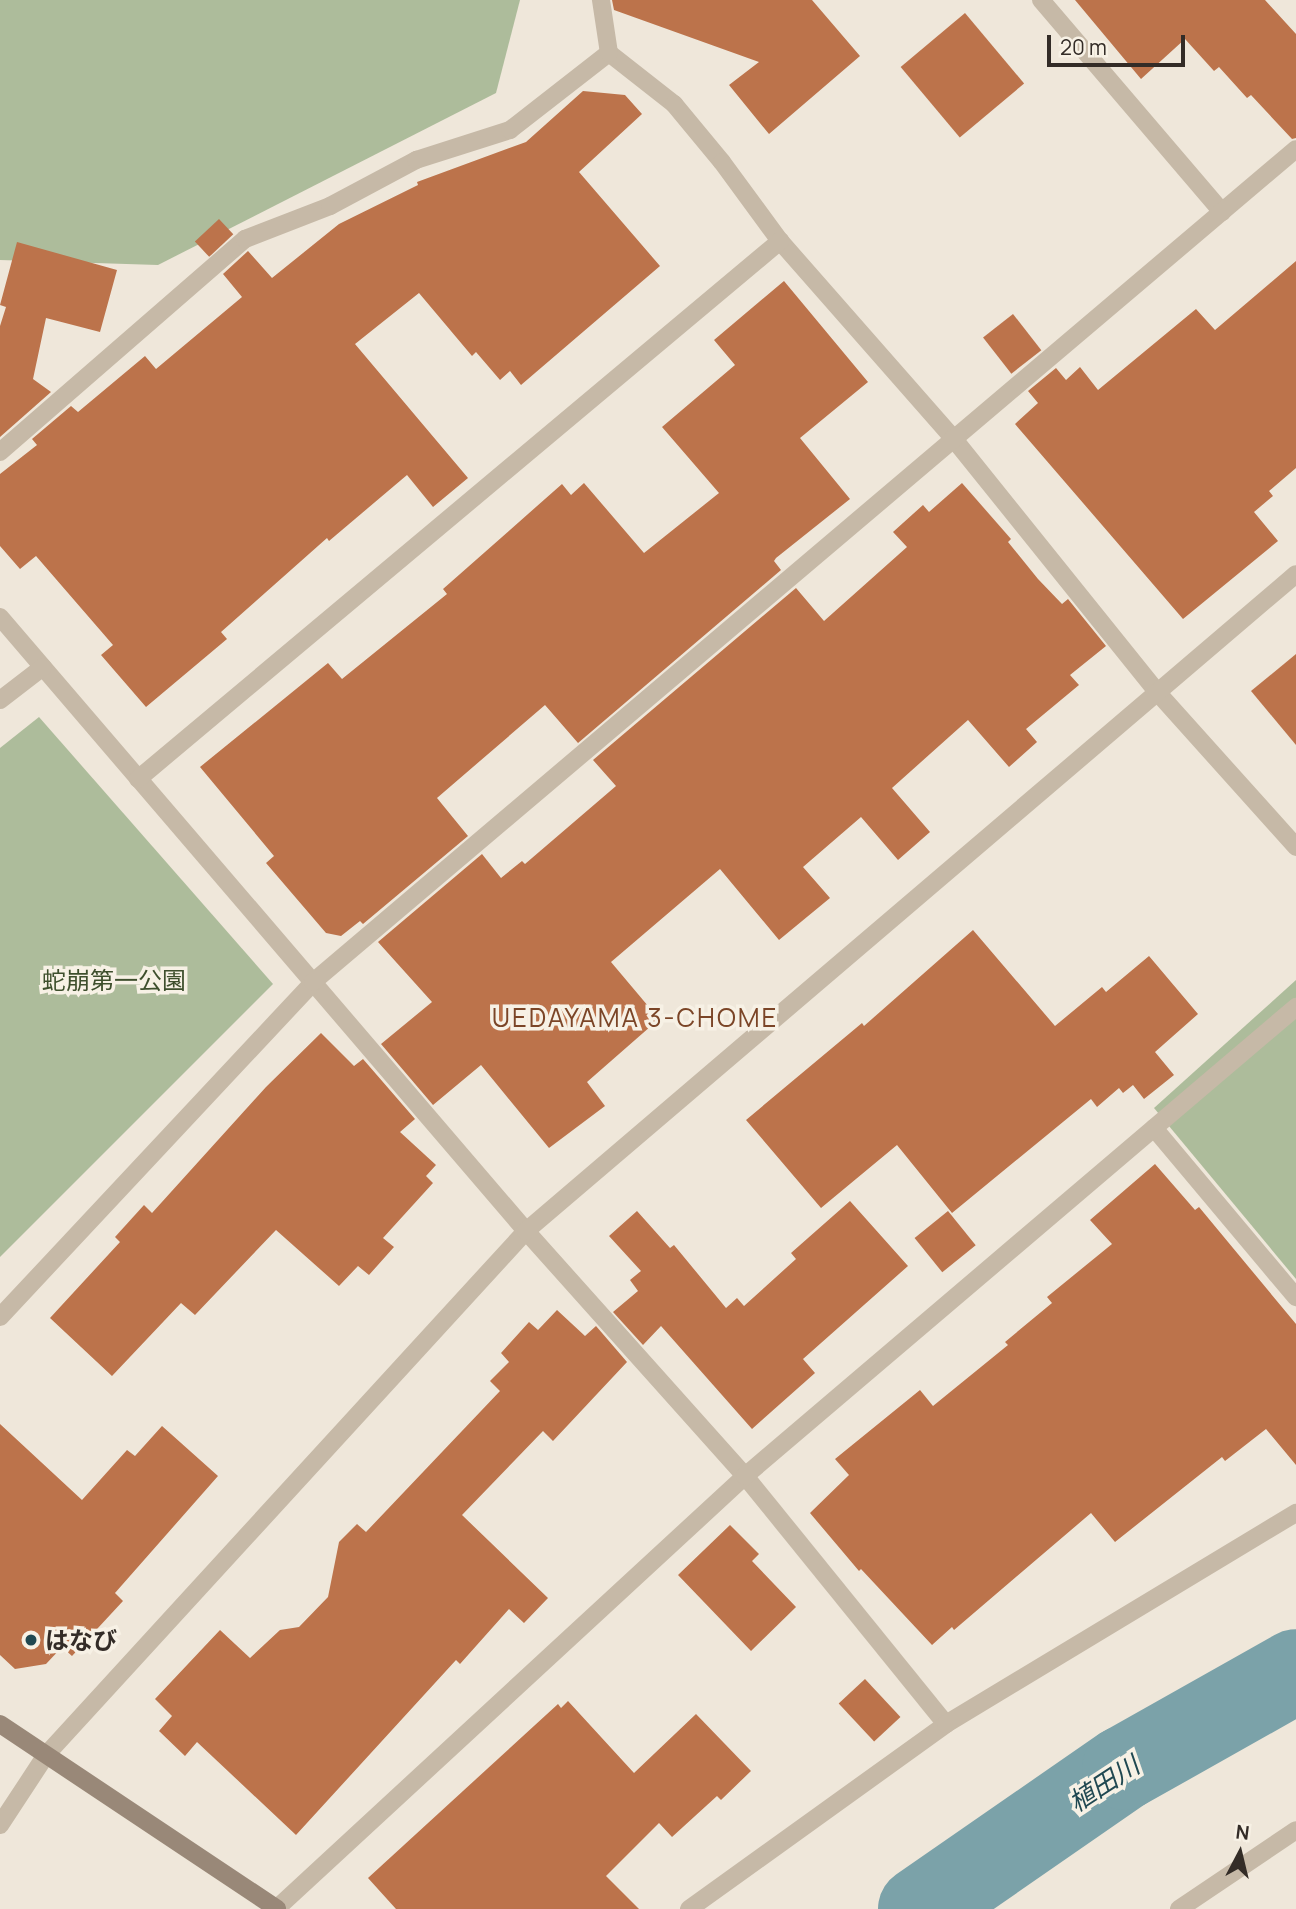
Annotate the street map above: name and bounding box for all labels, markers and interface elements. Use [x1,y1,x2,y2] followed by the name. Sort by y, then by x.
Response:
[1051,21,1189,65] scale bar
[1060,33,1107,61] text: 20 m
[42,966,186,994] park label: 蛇崩第一公園
[494,1002,776,1034] district label: UEDAYAMA 3-CHOME
[45,1626,117,1654] place label: はなび
[23,1632,39,1648] marker: はなび
[1063,1750,1145,1818] water label: 植田川
[1205,1818,1275,1888] north arrow
[1234,1818,1251,1846] text: N

